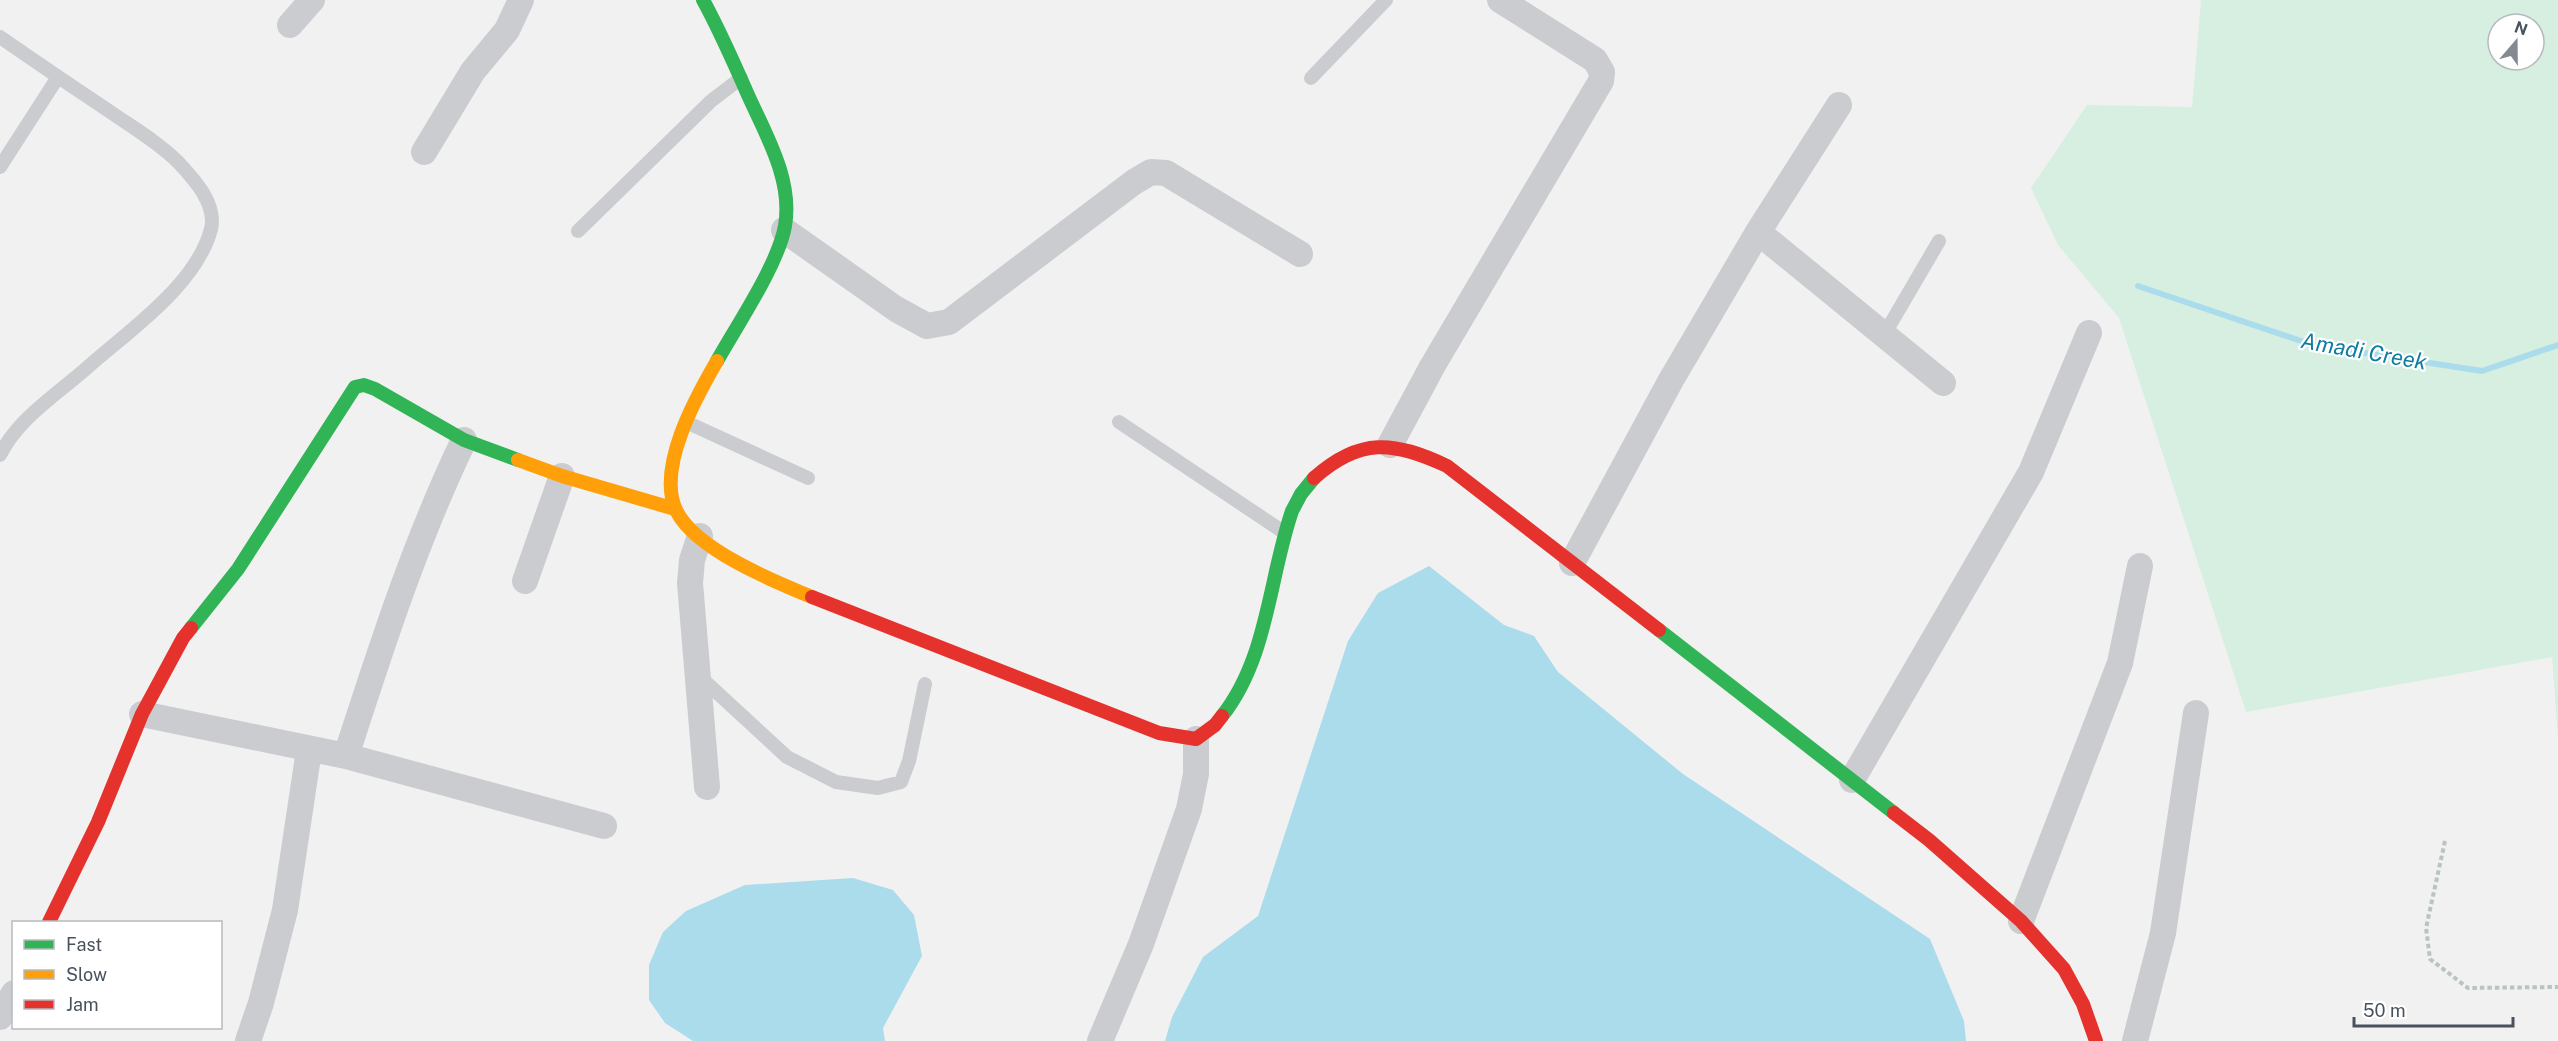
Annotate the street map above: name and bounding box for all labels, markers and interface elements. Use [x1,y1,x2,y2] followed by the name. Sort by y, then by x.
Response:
[2486,12,2546,72] north arrow
[2512,17,2530,39] text: N
[2299,327,2429,375] water label: Amadi Creek
[12,921,222,1029] legend
[66,934,102,955] text: Fast
[66,964,107,985] text: Slow
[2354,990,2513,1028] scale bar
[66,994,99,1015] text: Jam
[2363,1000,2406,1021] text: 50 m

